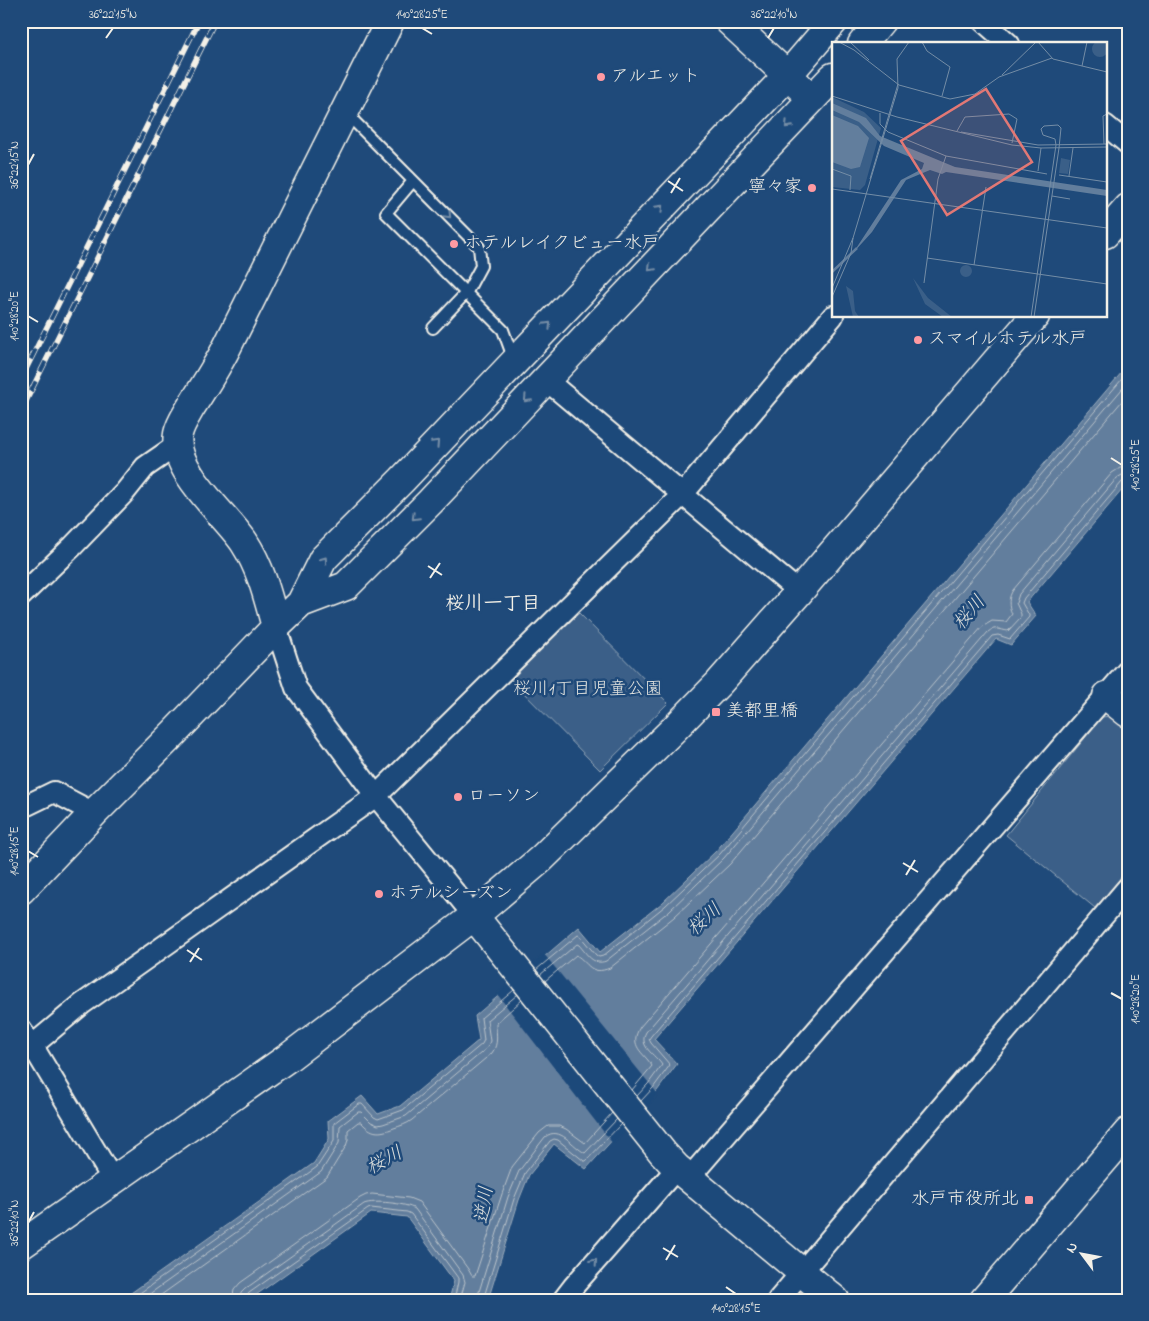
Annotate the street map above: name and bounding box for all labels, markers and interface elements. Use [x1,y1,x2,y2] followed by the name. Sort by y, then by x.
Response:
[89,6,137,24] text: 36°22'15"N
[396,6,448,24] text: 140°28'25"E
[751,6,797,24] text: 36°22'10"N
[832,42,1106,318] inset map
[611,64,700,90] place label: アルエット
[595,71,607,83] marker: アルエット
[785,120,794,129] one-way arrow
[6,141,24,189] text: 36°22'15"N
[748,175,802,201] place label: 寧々家
[806,182,818,194] marker: 寧々家
[655,205,664,214] one-way arrow
[442,210,451,219] one-way arrow
[464,231,660,257] place label: ホテルレイクビュー水戸
[448,238,460,250] marker: ホテルレイクビュー水戸
[648,263,657,272] one-way arrow
[6,291,24,341] text: 140°28'20"E
[542,322,551,331] one-way arrow
[928,327,1087,353] place label: スマイルホテル水戸
[912,334,924,346] marker: スマイルホテル水戸
[524,393,533,402] one-way arrow
[1127,439,1145,491] text: 140°28'25"E
[430,440,439,449] one-way arrow
[412,511,421,520] one-way arrow
[318,557,327,566] one-way arrow
[947,590,993,636] water label: 桜川
[445,591,541,618] district label: 桜川一丁目
[513,677,663,703] park label: 桜川1丁目児童公園
[726,699,798,725] place label: 美都里橋
[710,706,722,718] marker: 美都里橋
[468,784,540,810] place label: ローソン
[452,791,464,803] marker: ローソン
[6,826,24,876] text: 140°28'15"E
[389,881,513,907] place label: ホテルシーズン
[373,888,385,900] marker: ホテルシーズン
[682,897,728,943] water label: 桜川
[1127,974,1145,1024] text: 140°28'20"E
[362,1140,408,1182] water label: 桜川
[469,1184,501,1226] water label: 逆川
[911,1187,1019,1213] place label: 水戸市役所北
[1023,1194,1035,1206] marker: 水戸市役所北
[6,1200,24,1246] text: 36°22'10"N
[1056,1228,1106,1278] north arrow
[1061,1238,1084,1257] text: N
[589,1259,598,1268] one-way arrow
[711,1300,761,1318] text: 140°28'15"E

